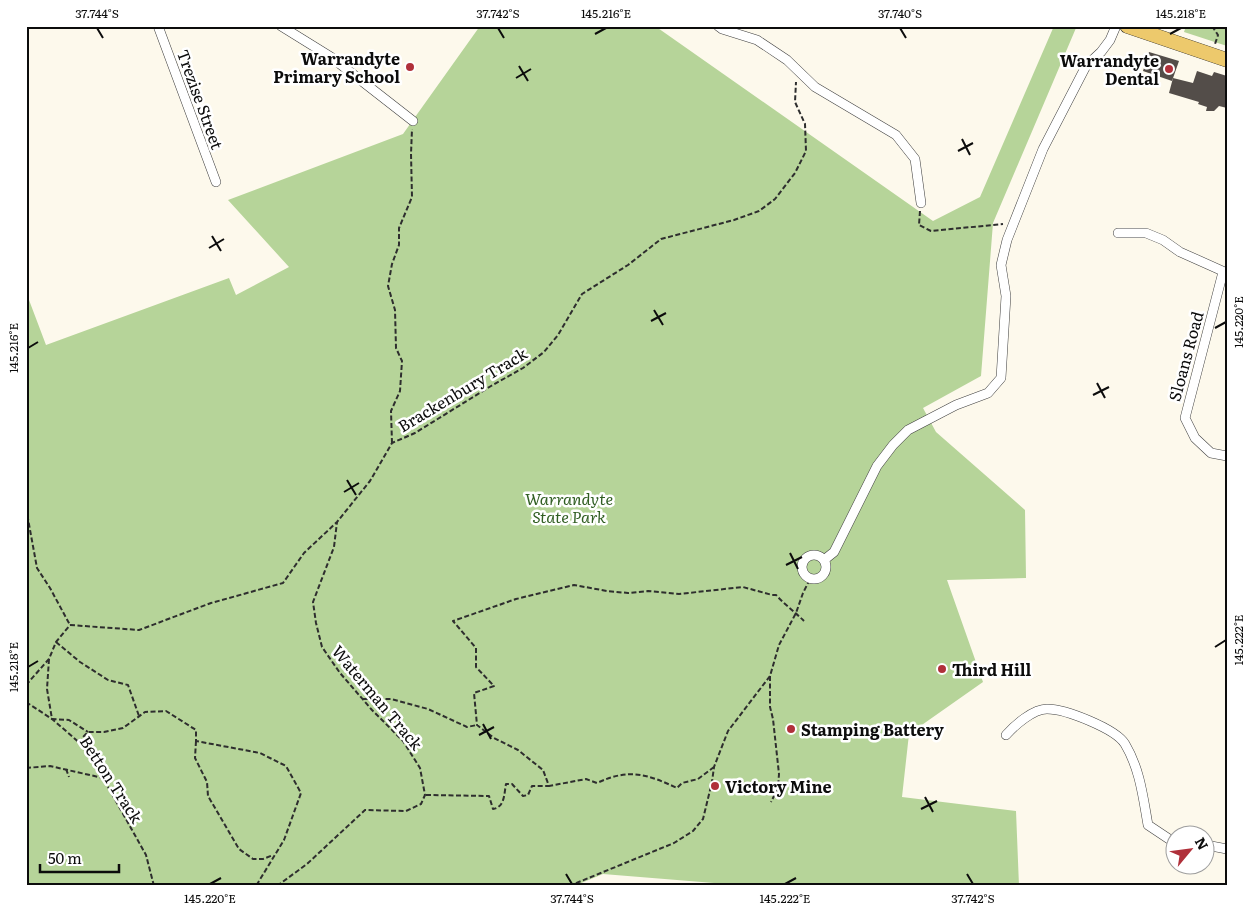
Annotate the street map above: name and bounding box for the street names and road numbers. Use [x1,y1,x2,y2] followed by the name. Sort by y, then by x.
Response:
[172,46,230,153] street label: Trezise Street
[1161,308,1209,404] street label: Sloans Road
[393,341,532,437] street label: Brackenbury Track
[327,639,429,755] street label: Waterman Track
[75,731,149,828] street label: Betton Track

